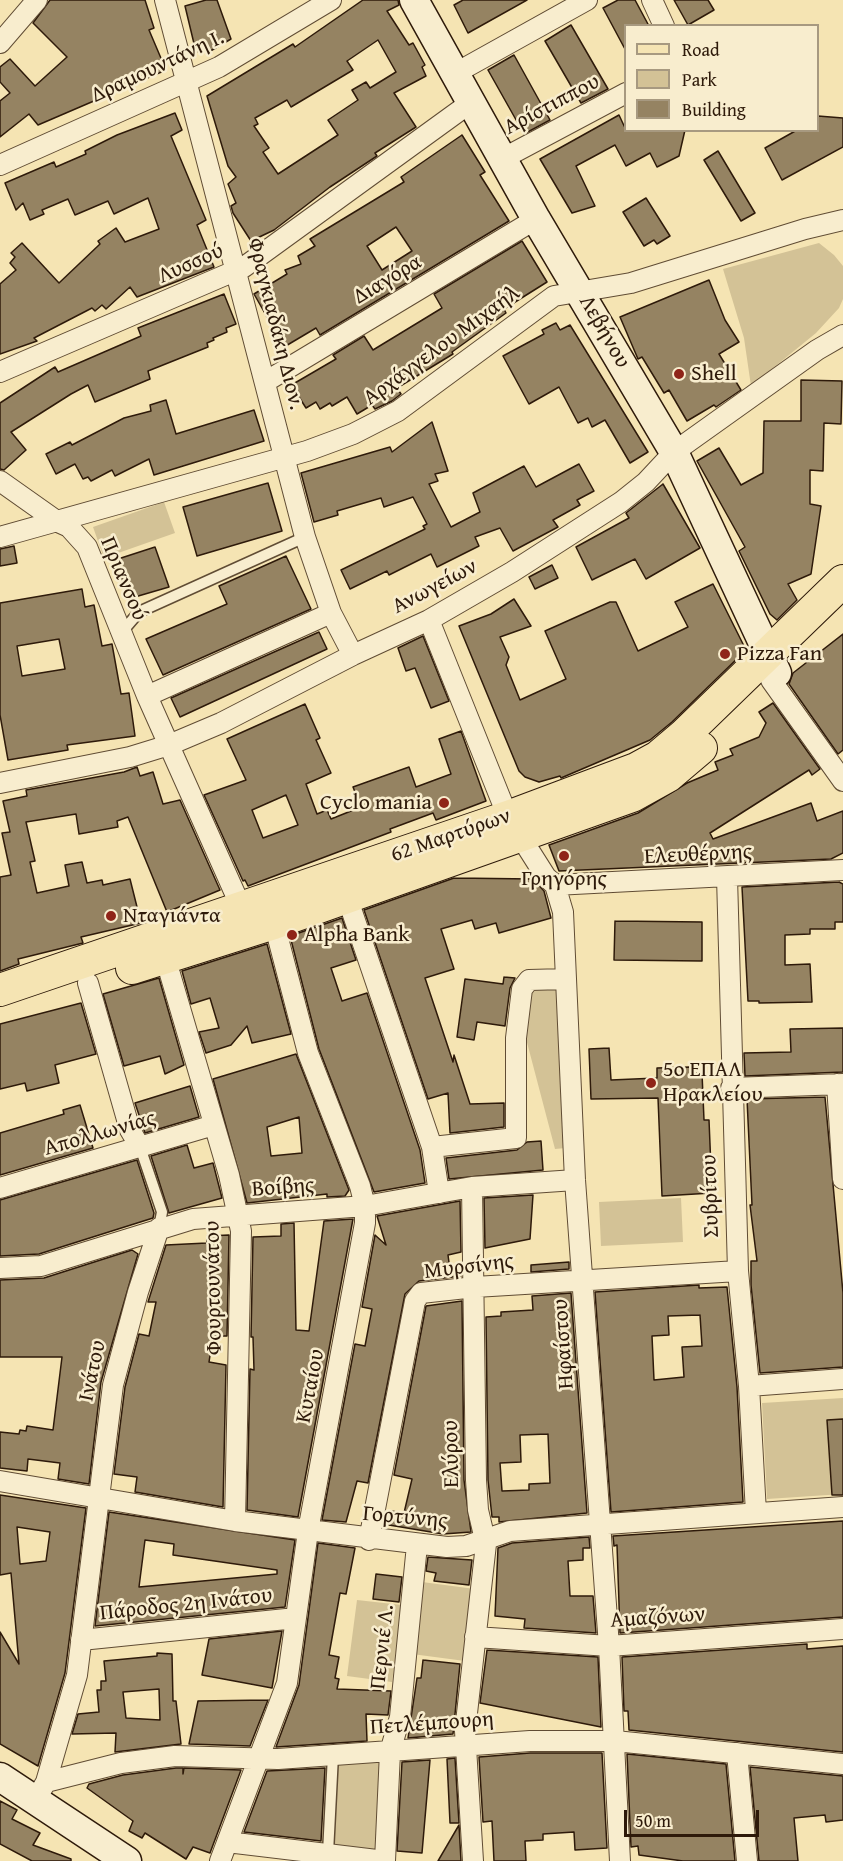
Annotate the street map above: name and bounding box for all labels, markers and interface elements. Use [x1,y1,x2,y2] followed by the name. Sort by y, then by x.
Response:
[624,24,819,132] legend
[87,25,229,109] street label: Δραμουντάνη Ι.
[682,36,720,63] text: Road
[682,66,717,93] text: Park
[500,69,604,141] street label: Αρίστιππου
[682,96,746,123] text: Building
[241,235,309,413] street label: Φραγκιαδάκη Διον.
[154,238,228,290] street label: Λυσσού
[349,249,427,311] street label: Διαγόρα
[359,280,525,412] street label: Αρχάγγελου Μιχαήλ
[573,291,635,373] street label: Λεβήνου
[691,361,737,387] place label: Shell
[672,367,686,381] marker: Shell
[94,533,152,625] street label: Πριανσού
[388,554,482,620] street label: Ανωγείων
[737,641,822,667] place label: Pizza Fan
[718,647,732,661] marker: Pizza Fan
[320,790,432,816] place label: Cyclo mania
[437,796,451,810] marker: Cyclo mania
[387,803,515,869] street label: 62 Μαρτύρων
[643,839,753,871] street label: Ελευθέρνης
[557,849,571,863] marker: Γρηγόρης
[521,866,607,892] place label: Γρηγόρης
[123,903,221,929] place label: Νταγιάντα
[104,909,118,923] marker: Νταγιάντα
[304,922,409,948] place label: Alpha Bank
[285,928,299,942] marker: Alpha Bank
[663,1057,763,1108] place label: 5ο ΕΠΑΛ Ηρακλείου
[644,1076,658,1090] marker: 5ο ΕΠΑΛ Ηρακλείου
[41,1105,159,1163] street label: Απολλωνίας
[696,1154,726,1238] street label: Συβρίτου
[251,1173,315,1203] street label: Βοίβης
[200,1220,228,1356] street label: Φουρτουνάτου
[423,1248,515,1286] street label: Μυρσίνης
[548,1298,580,1390] street label: Ηφαίστου
[74,1338,112,1404] street label: Ινάτου
[291,1347,331,1425] street label: Κυταίου
[438,1420,466,1488] street label: Ελύρου
[361,1501,449,1535] street label: Γορτύνης
[98,1583,274,1627] street label: Πάροδος 2η Ινάτου
[610,1602,706,1634] street label: Αμαζόνων
[365,1603,401,1691] street label: Περνιέ Λ.
[369,1707,495,1741] street label: Πετλέμπουρη
[627,1798,762,1836] scale bar
[635,1807,671,1834] text: 50 m

